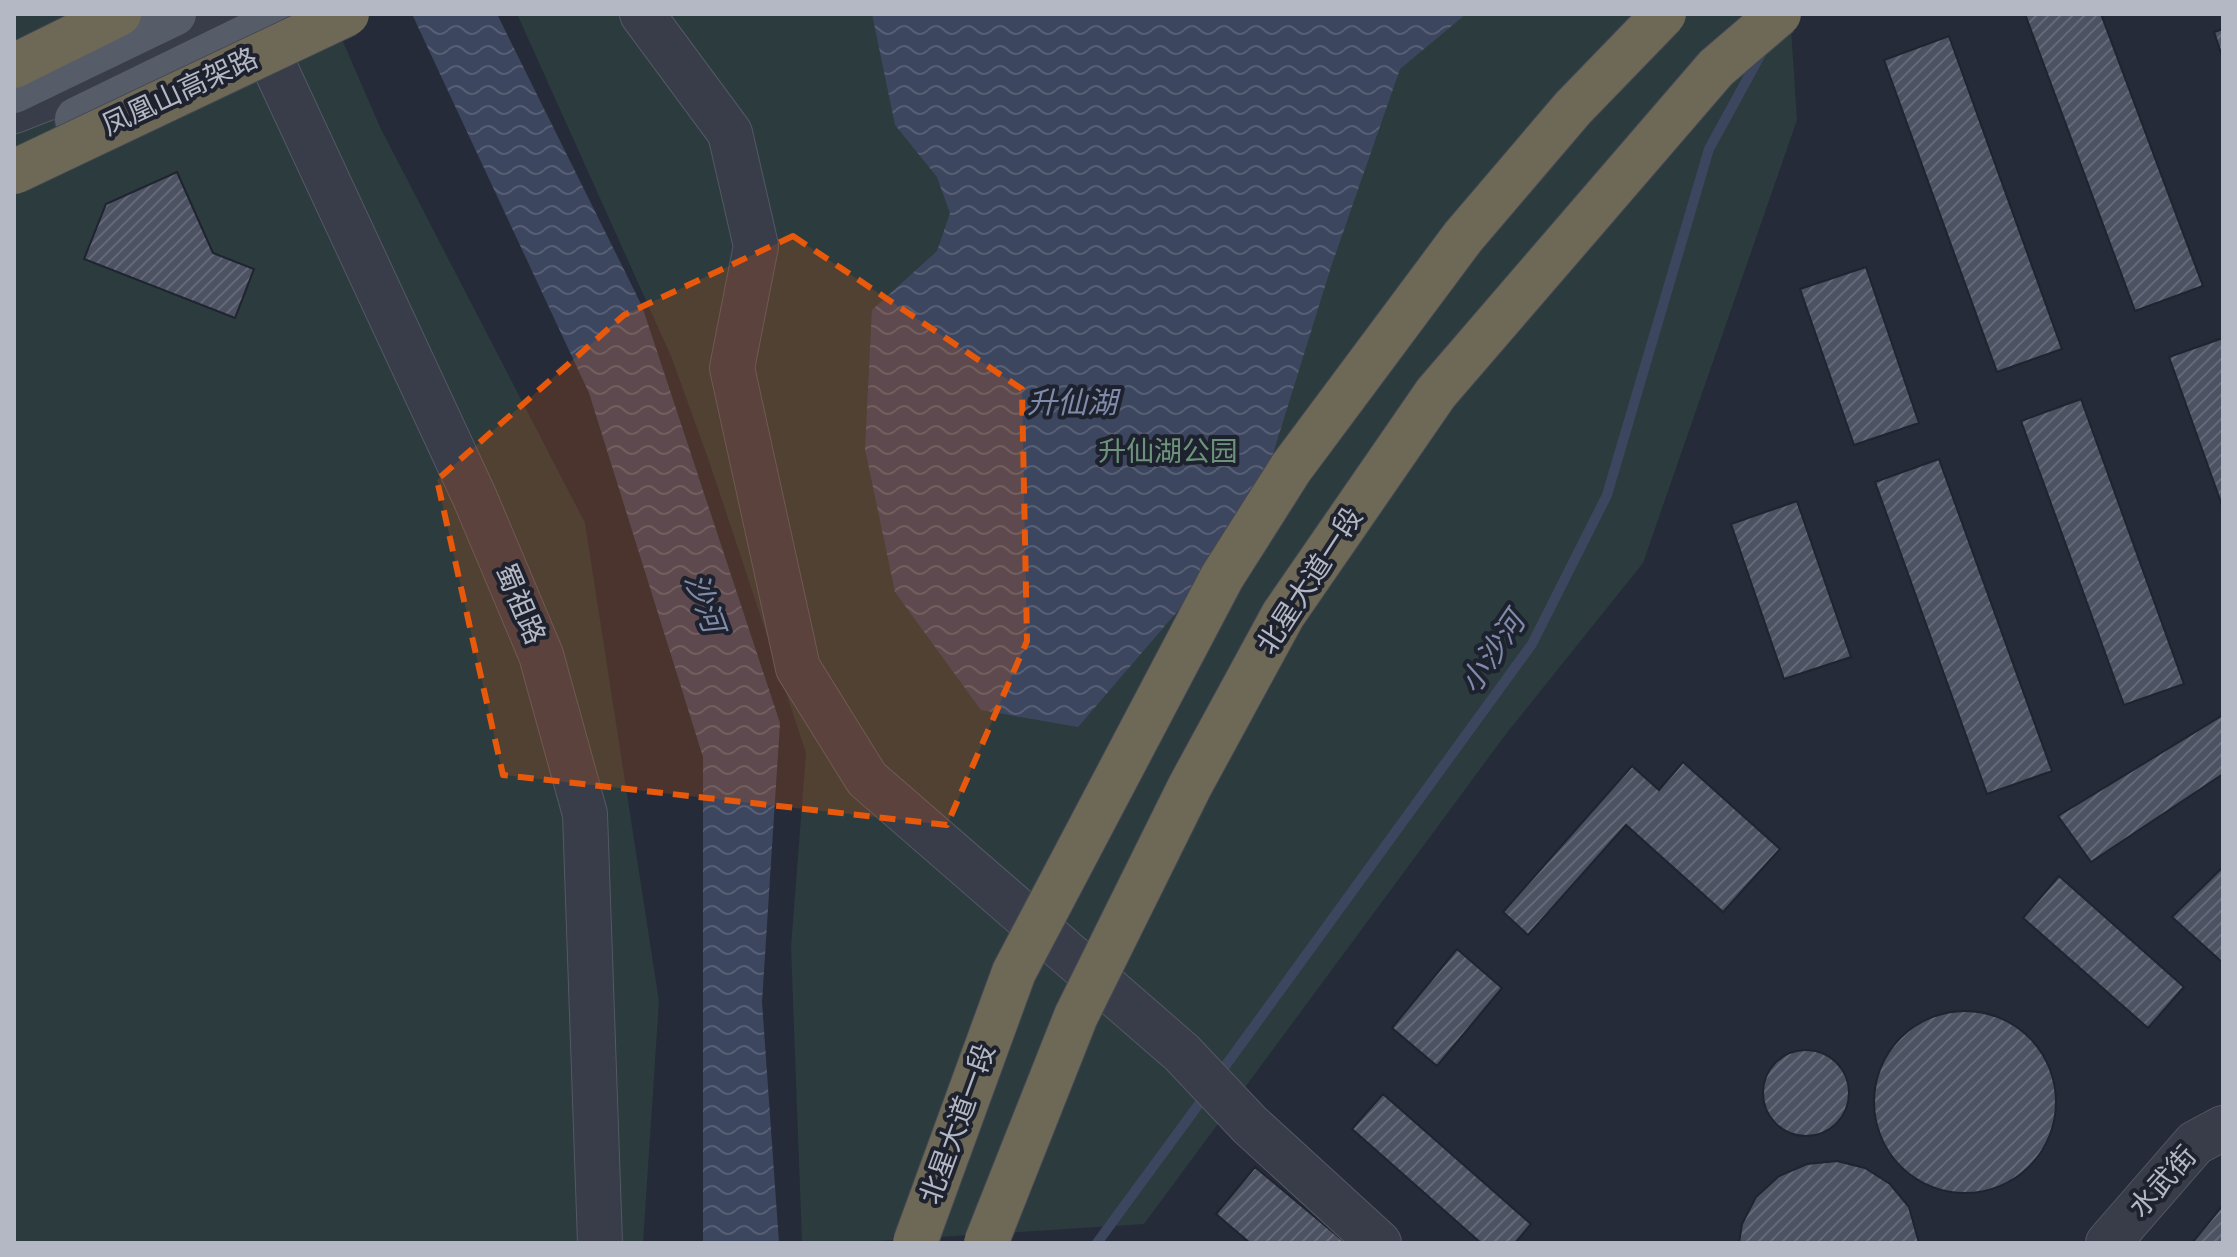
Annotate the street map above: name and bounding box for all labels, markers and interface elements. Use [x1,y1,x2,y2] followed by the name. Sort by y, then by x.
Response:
[97,41,263,143] street label: 凤凰山高架路
[1027,385,1121,422] water label: 升仙湖
[1098,435,1238,469] park label: 升仙湖公园
[1250,501,1370,661] street label: 北星大道一段
[488,559,552,649] street label: 蜀祖路
[676,568,733,642] water label: 沙河
[1452,601,1536,701] water label: 小沙河
[913,1039,1003,1209] street label: 北星大道一段
[2122,1139,2204,1225] street label: 水武街

